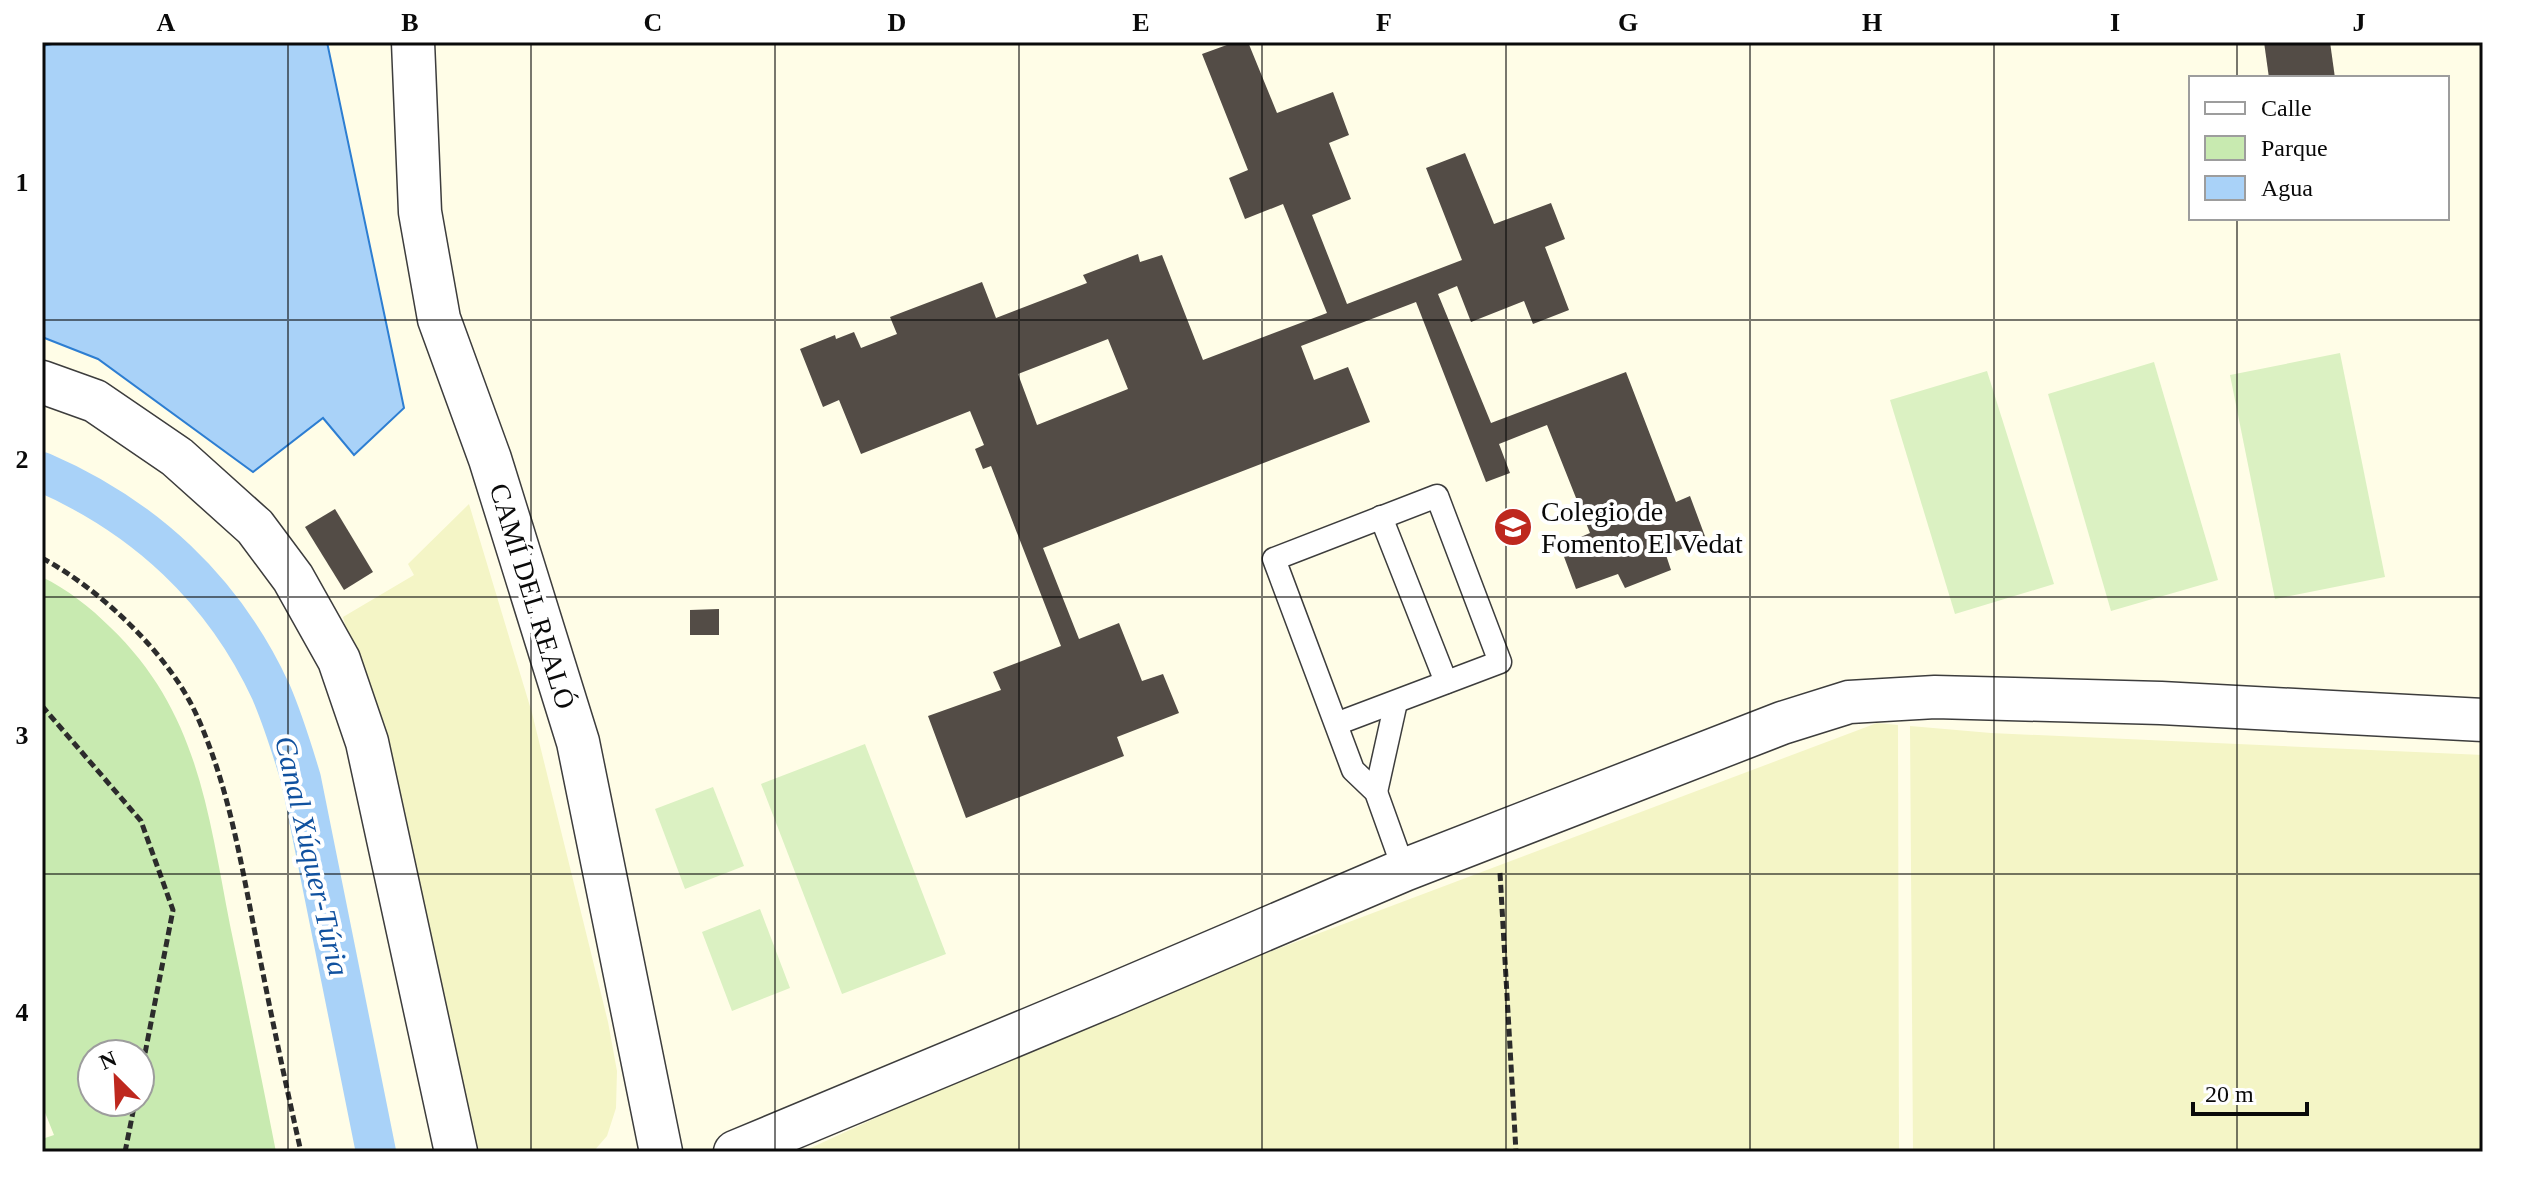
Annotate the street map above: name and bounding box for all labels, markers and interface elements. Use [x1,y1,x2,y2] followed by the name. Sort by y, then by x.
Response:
[157,8,176,37] text: A
[401,8,419,37] text: B
[644,8,662,37] text: C
[888,8,906,37] text: D
[1132,8,1150,37] text: E
[1376,8,1392,37] text: F
[1618,8,1638,37] text: G
[1862,8,1882,37] text: H
[2110,8,2120,37] text: I
[2353,8,2366,37] text: J
[2189,76,2449,220] legend
[2261,95,2312,121] text: Calle
[2261,135,2328,161] text: Parque
[16,168,29,197] text: 1
[2261,175,2313,201] text: Agua
[16,445,29,474] text: 2
[484,480,582,712] street label: CAMÍ DEL REALÓ
[1541,496,1743,559] place label: Colegio de Fomento El Vedat
[1492,506,1534,548] school or university icon: Colegio de Fomento El Vedat
[16,721,29,750] text: 3
[269,733,356,979] water label: Canal Xúquer-Túria
[16,998,29,1027] text: 4
[76,1038,156,1118] north arrow
[96,1045,121,1075] text: N
[2193,1066,2307,1116] scale bar
[2205,1081,2254,1107] text: 20 m

